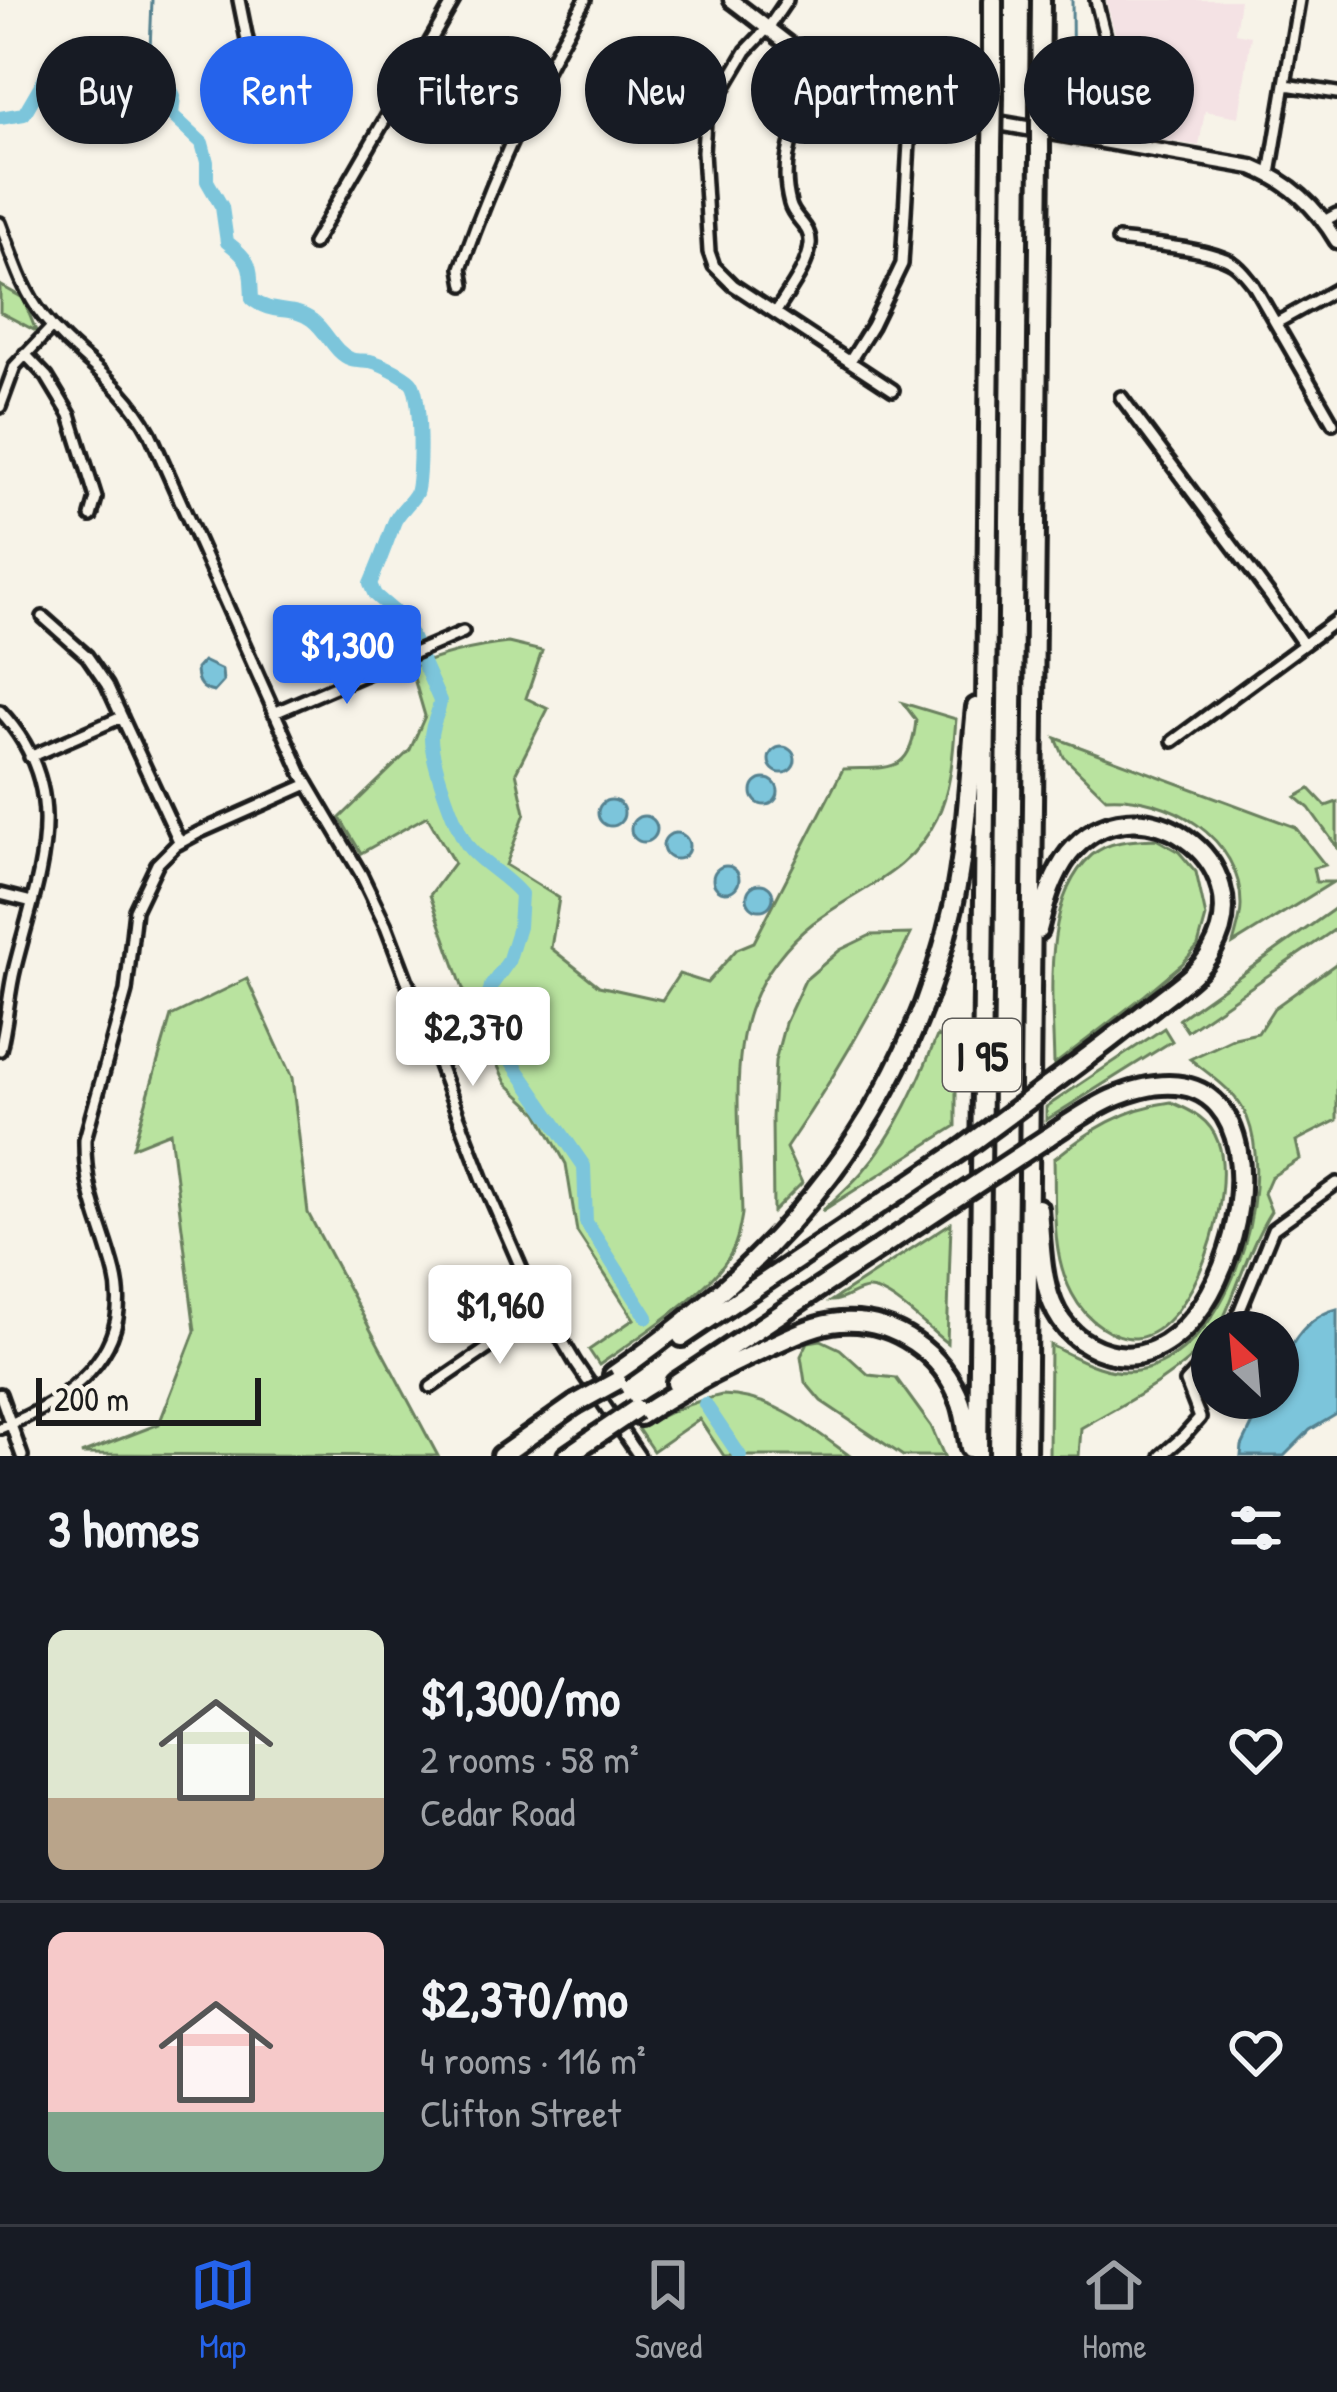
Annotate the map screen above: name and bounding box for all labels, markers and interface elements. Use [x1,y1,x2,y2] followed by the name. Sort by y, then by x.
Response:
[36,36,176,144] chip: Buy
[200,36,353,144] chip: Rent
[377,36,561,144] chip: Filters
[585,36,727,144] chip: New
[751,36,1000,144] chip: Apartment
[1024,36,1194,144] chip: House
[249,605,445,707] pin: $1,300
[300,617,394,670] text: $1,300
[375,987,571,1089] pin: $2,370
[423,999,523,1052] text: $2,370
[943,1019,1021,1091] road number: I 95
[402,1265,598,1367] pin: $1,960
[455,1277,545,1330] text: $1,960
[1191,1311,1299,1419] north arrow
[1191,1311,1299,1419] map controls
[36,1372,261,1425] scale bar
[54,1377,129,1421] text: 200 m
[48,1494,199,1563] text: 3 homes
[1223,1495,1289,1561] icon: filters
[420,1663,620,1732] text: $1,300/mo
[144,1678,288,1822] icon: home
[1223,1717,1289,1783] icon: heart
[420,1732,639,1785] text: 2 rooms · 58 m²
[420,1785,575,1838] text: Cedar Road
[420,1964,628,2033] text: $2,370/mo
[144,1980,288,2124] icon: home
[1223,2019,1289,2085] icon: heart
[420,2033,646,2086] text: 4 rooms · 116 m²
[420,2086,621,2139] text: Clifton Street
[190,2252,256,2368] tab: Map
[635,2252,702,2368] tab: Saved
[1081,2252,1147,2368] tab: Home

